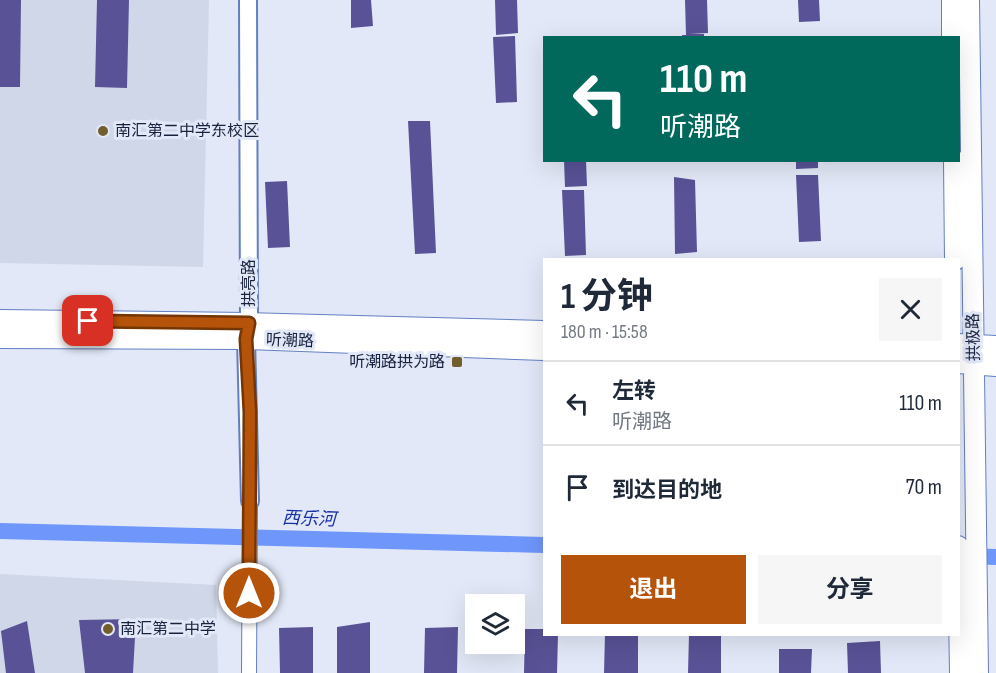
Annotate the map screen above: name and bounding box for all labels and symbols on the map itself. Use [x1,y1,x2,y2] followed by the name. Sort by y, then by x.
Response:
[115,122,259,141] place label: 南汇第二中学东校区
[96,124,110,138] marker: 南汇第二中学东校区
[240,259,259,307] street label: 拱亮路
[62,295,113,346] pin
[964,313,984,361] street label: 拱极路
[266,331,314,351] street label: 听潮路
[349,353,445,372] place label: 听潮路拱为路
[450,355,464,369] marker: 听潮路拱为路
[282,508,339,531] water label: 西乐河
[217,561,281,625] position arrow
[120,620,216,639] place label: 南汇第二中学
[101,622,115,636] marker: 南汇第二中学

